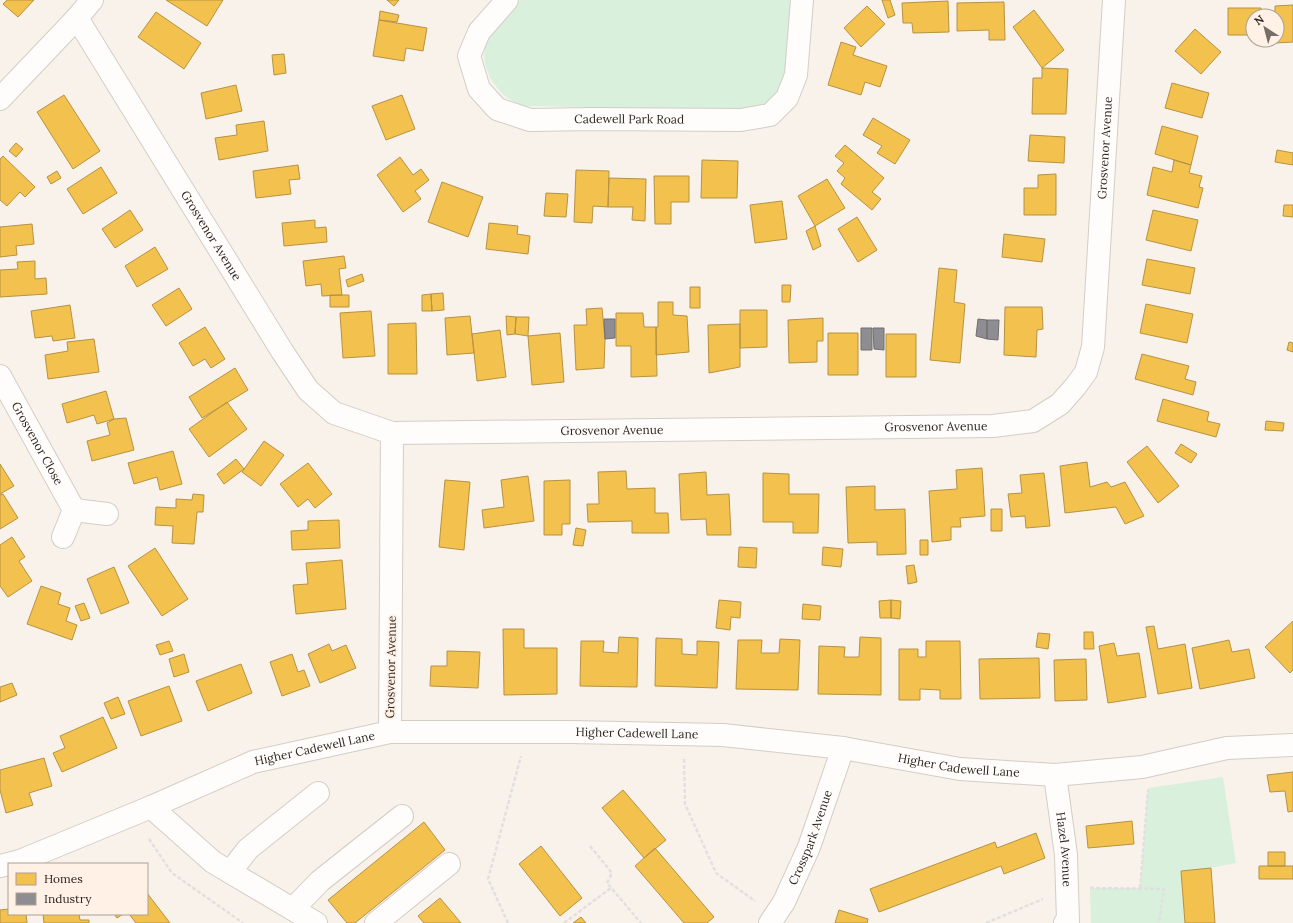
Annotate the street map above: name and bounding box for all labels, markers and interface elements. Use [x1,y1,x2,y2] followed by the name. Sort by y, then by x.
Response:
[1245,8,1285,48] north arrow
[1252,11,1267,28] text: N
[1094,96,1115,200] street label: Grosvenor Avenue
[574,111,684,127] street label: Cadewell Park Road
[178,188,245,284] street label: Grosvenor Avenue
[9,399,67,488] street label: Grosvenor Close
[884,418,988,434] street label: Grosvenor Avenue
[560,422,664,438] street label: Grosvenor Avenue
[382,615,399,718] street label: Grosvenor Avenue
[575,724,699,742] street label: Higher Cadewell Lane
[253,727,377,768] street label: Higher Cadewell Lane
[897,750,1021,780] street label: Higher Cadewell Lane
[785,788,835,887] street label: Crosspark Avenue
[1053,811,1075,888] street label: Hazel Avenue
[8,863,148,915] legend
[44,871,83,886] text: Homes
[44,891,92,906] text: Industry

